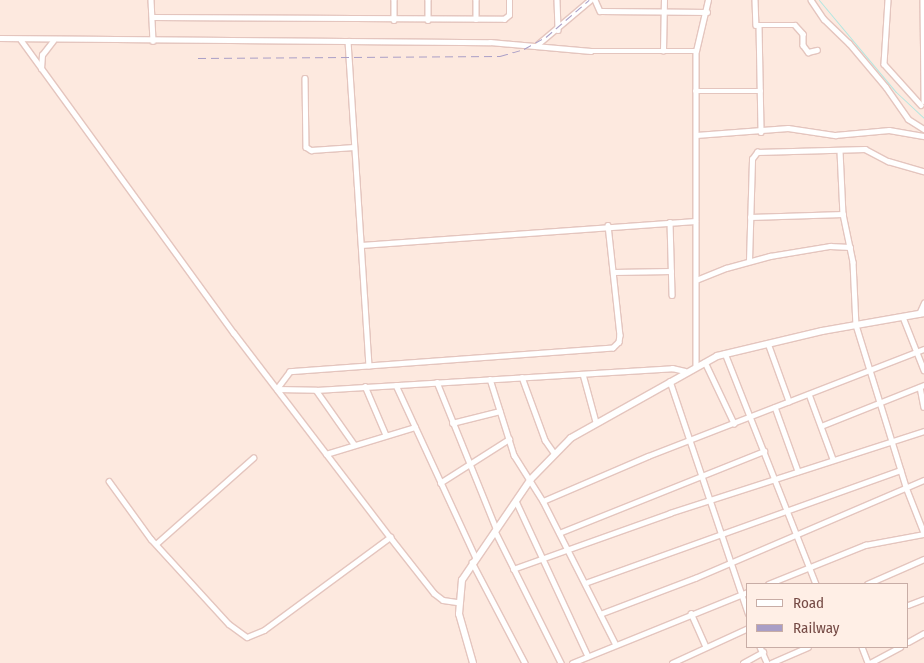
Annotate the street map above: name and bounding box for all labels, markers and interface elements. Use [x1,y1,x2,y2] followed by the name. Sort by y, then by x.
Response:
[746,583,909,648] legend
[793,594,824,612] text: Road
[793,619,840,637] text: Railway

